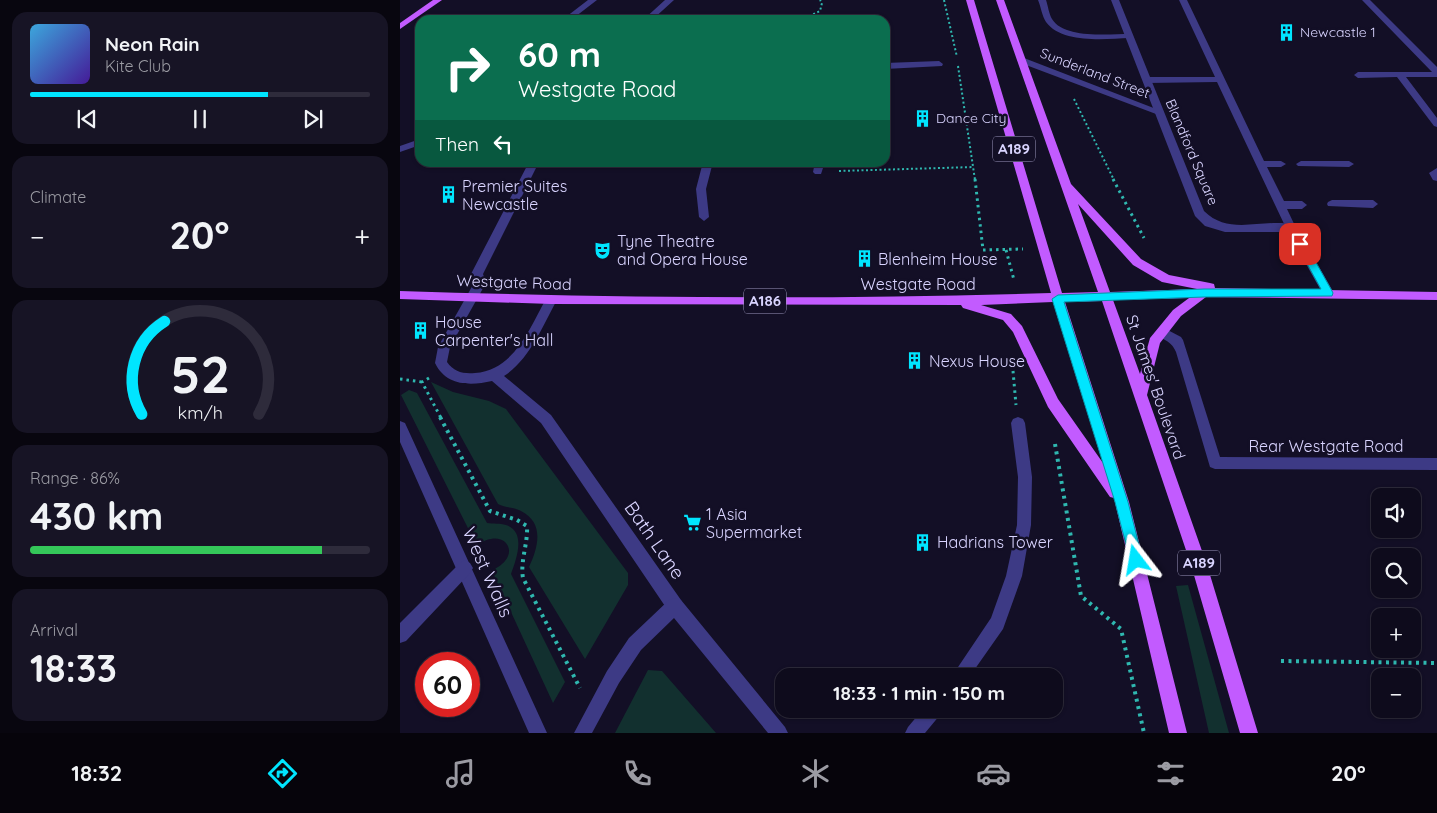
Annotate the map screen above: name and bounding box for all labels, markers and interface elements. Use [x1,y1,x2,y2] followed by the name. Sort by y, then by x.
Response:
[1276,22,1296,42] building icon: Newcastle 1
[1300,23,1376,41] place label: Newcastle 1
[105,32,200,56] text: Neon Rain
[518,32,601,76] text: 60 m
[435,35,500,100] icon: right
[1038,44,1153,102] street label: Sunderland Street
[105,56,171,76] text: Kite Club
[518,75,676,103] text: Westgate Road
[1162,96,1222,208] street label: Blandford Square
[73,105,101,133] icon: previous
[186,105,214,133] icon: pause
[299,105,327,133] icon: next
[912,108,932,128] building icon: Dance City
[936,109,1006,127] place label: Dance City
[489,130,517,158] icon: left
[435,132,479,156] text: Then
[993,136,1035,162] road number: A189
[462,176,567,214] place label: Premier Suites Newcastle
[438,185,458,205] building icon: Premier Suites Newcastle
[30,187,86,207] text: Climate
[169,211,229,259] text: 20°
[30,219,45,254] text: −
[354,219,370,254] text: +
[1279,223,1321,265] pin
[1286,230,1314,258] icon: arrive
[617,231,748,269] place label: Tyne Theatre and Opera House
[593,240,613,260] theatre icon: Tyne Theatre and Opera House
[854,249,874,269] building icon: Blenheim House
[878,249,998,269] place label: Blenheim House
[456,270,572,294] street label: Westgate Road
[860,274,976,294] street label: Westgate Road
[744,288,786,314] road number: A186
[435,312,553,350] place label: House Carpenter's Hall
[1122,312,1190,462] street label: St James' Boulevard
[411,321,431,341] building icon: House Carpenter's Hall
[170,341,230,406] text: 52
[905,351,925,371] building icon: Nexus House
[929,351,1025,371] place label: Nexus House
[177,401,223,423] text: km/h
[1248,436,1404,456] street label: Rear Westgate Road
[30,468,120,488] text: Range · 86%
[1371,488,1421,718] map controls
[1371,488,1421,538] button: sound
[30,492,163,540] text: 430 km
[619,496,691,584] street label: Bath Lane
[706,504,802,542] place label: 1 Asia Supermarket
[682,513,702,533] supermarket icon: 1 Asia Supermarket
[457,523,519,621] street label: West Walls
[913,532,933,552] building icon: Hadrians Tower
[937,532,1053,552] place label: Hadrians Tower
[1109,533,1161,585] position arrow
[1371,548,1421,598] button: search
[1178,550,1220,576] road number: A189
[1371,608,1421,658] button: +
[30,620,78,640] text: Arrival
[30,644,117,692] text: 18:33
[415,652,480,717] speed limit sign: 60
[1371,668,1421,718] button: −
[833,681,1005,705] text: 18:33 · 1 min · 150 m
[265,756,300,791] icon: directions
[443,756,478,791] icon: music
[620,756,655,791] icon: phone
[798,756,833,791] icon: climate
[976,756,1011,791] icon: car
[1153,756,1188,791] icon: filters
[71,759,122,787] text: 18:32
[1331,759,1366,787] text: 20°

